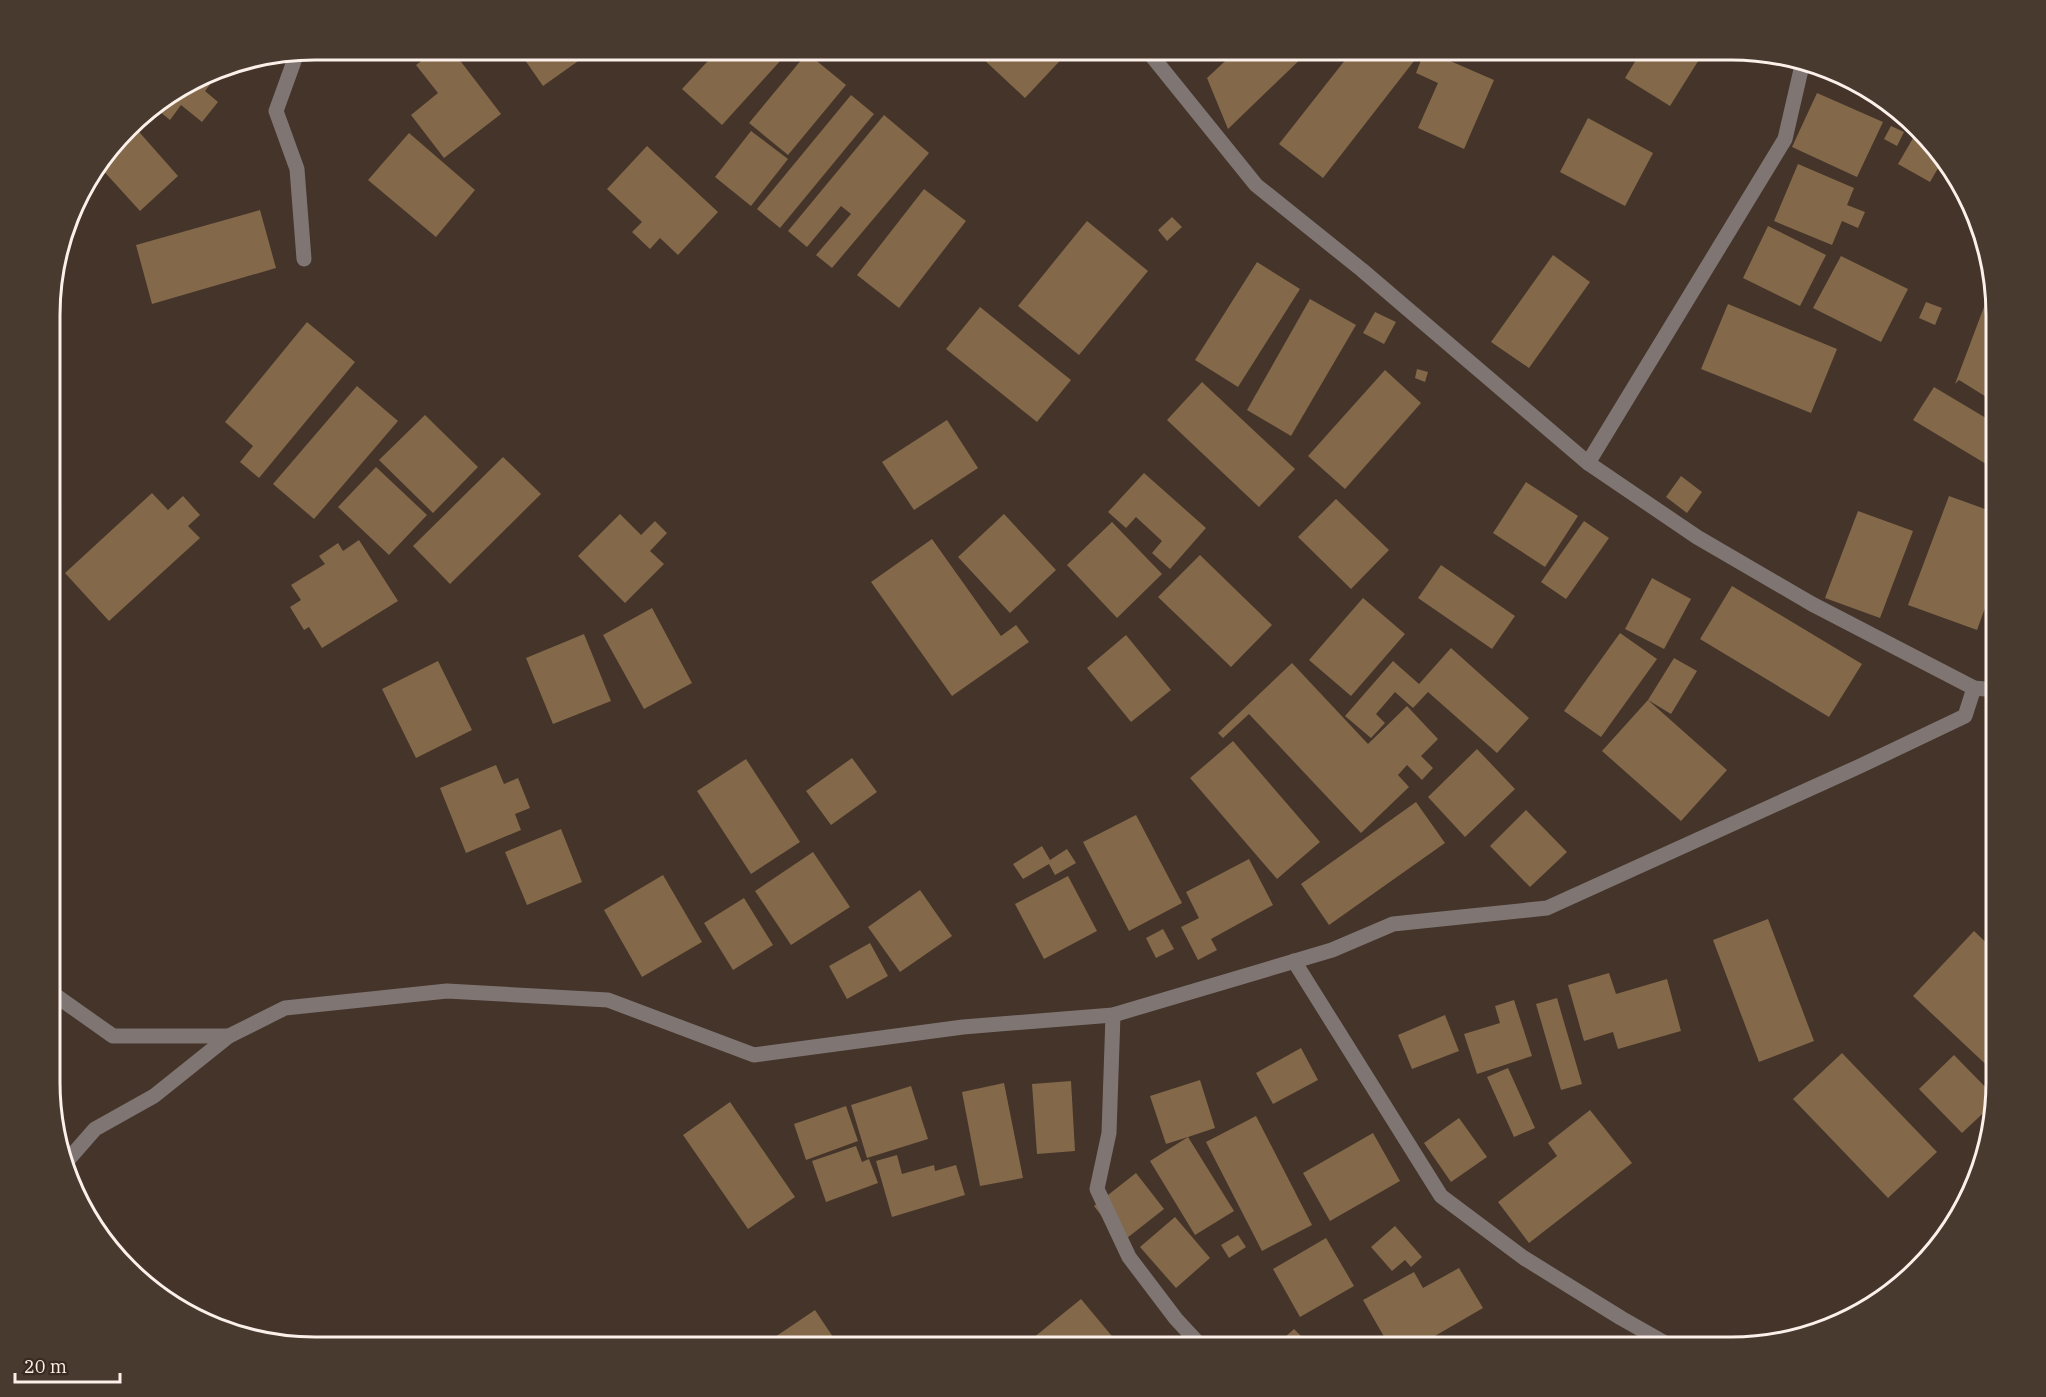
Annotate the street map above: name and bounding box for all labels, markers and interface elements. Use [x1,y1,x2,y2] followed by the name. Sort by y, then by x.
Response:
[15,1346,120,1384] scale bar
[24,1355,67,1378] text: 20 m

